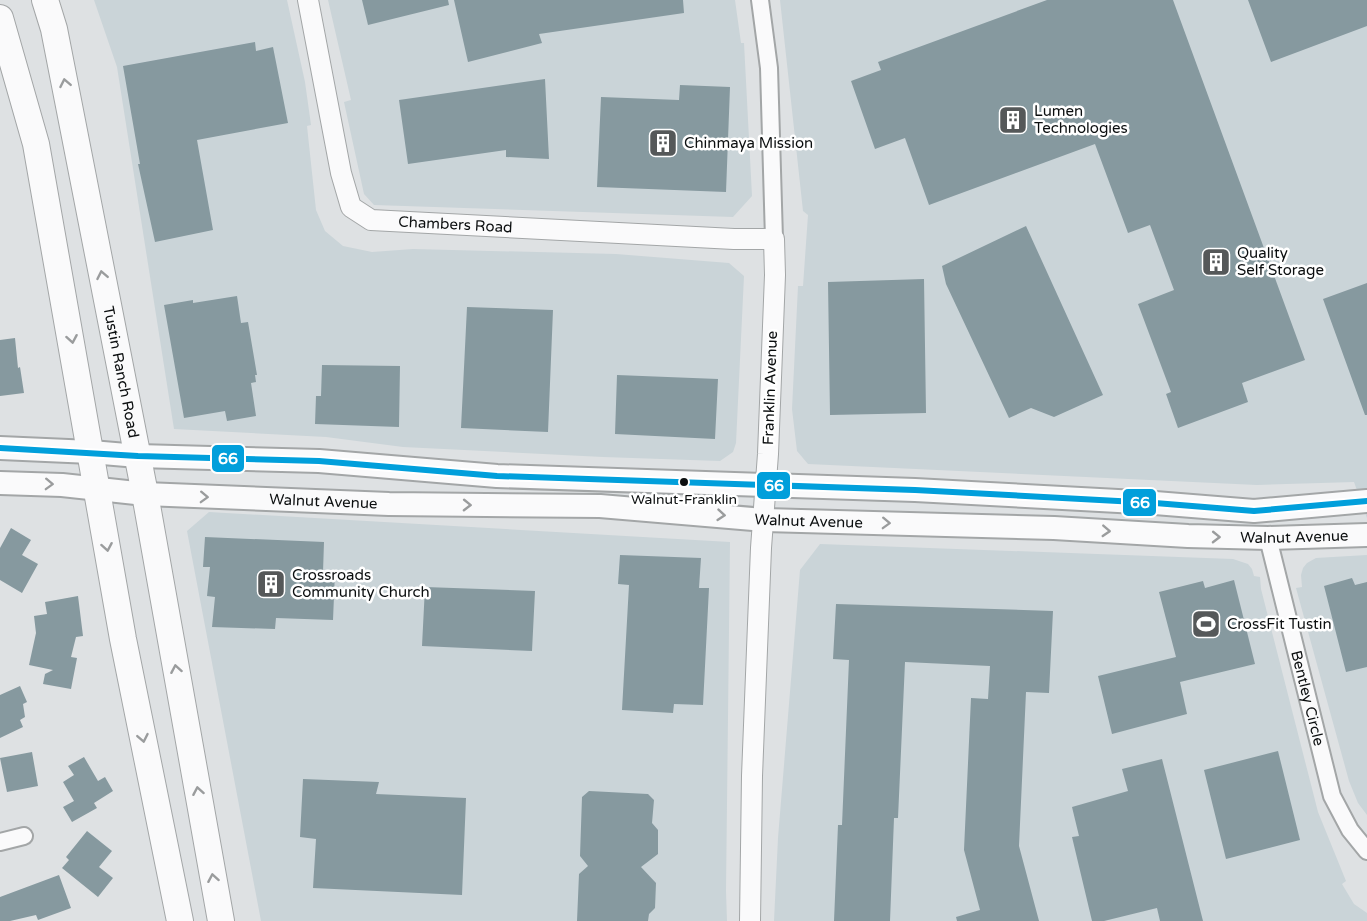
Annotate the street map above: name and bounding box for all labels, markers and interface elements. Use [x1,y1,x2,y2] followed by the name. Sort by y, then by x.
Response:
[59,79,72,89] one-way arrow
[1034,102,1128,137] place label: Lumen Technologies
[997,104,1029,136] building icon: Lumen Technologies
[647,127,679,159] building icon: Chinmaya Mission
[684,134,813,152] place label: Chinmaya Mission
[398,212,513,236] street label: Chambers Road
[1237,244,1324,279] place label: Quality Self Storage
[1200,246,1232,278] building icon: Quality Self Storage
[96,270,109,280] one-way arrow
[99,305,143,440] street label: Tustin Ranch Road
[759,331,781,445] street label: Franklin Avenue
[65,334,77,344] one-way arrow
[211,444,245,473] line badge: 66
[218,449,238,469] text: 66
[756,471,791,500] line badge: 66
[678,476,690,488] marker: Walnut-Franklin
[764,476,784,496] text: 66
[44,478,53,491] one-way arrow
[1122,488,1157,517] line badge: 66
[199,490,208,503] one-way arrow
[269,490,378,513] street label: Walnut Avenue
[631,491,737,508] place label: Walnut-Franklin
[1130,493,1150,513] text: 66
[462,498,471,511] one-way arrow
[716,508,726,521] one-way arrow
[754,510,863,532] street label: Walnut Avenue
[882,517,891,530] one-way arrow
[1101,525,1110,538] one-way arrow
[1240,527,1349,547] street label: Walnut Avenue
[1211,530,1220,543] one-way arrow
[100,541,113,551] one-way arrow
[292,566,430,601] place label: Crossroads Community Church
[255,568,287,600] building icon: Crossroads Community Church
[1190,608,1222,640] sports icon: CrossFit Tustin
[1227,615,1332,633] place label: CrossFit Tustin
[1287,649,1328,748] street label: Bentley Circle
[170,664,183,674] one-way arrow
[136,733,149,743] one-way arrow
[192,787,205,797] one-way arrow
[207,873,220,883] one-way arrow

